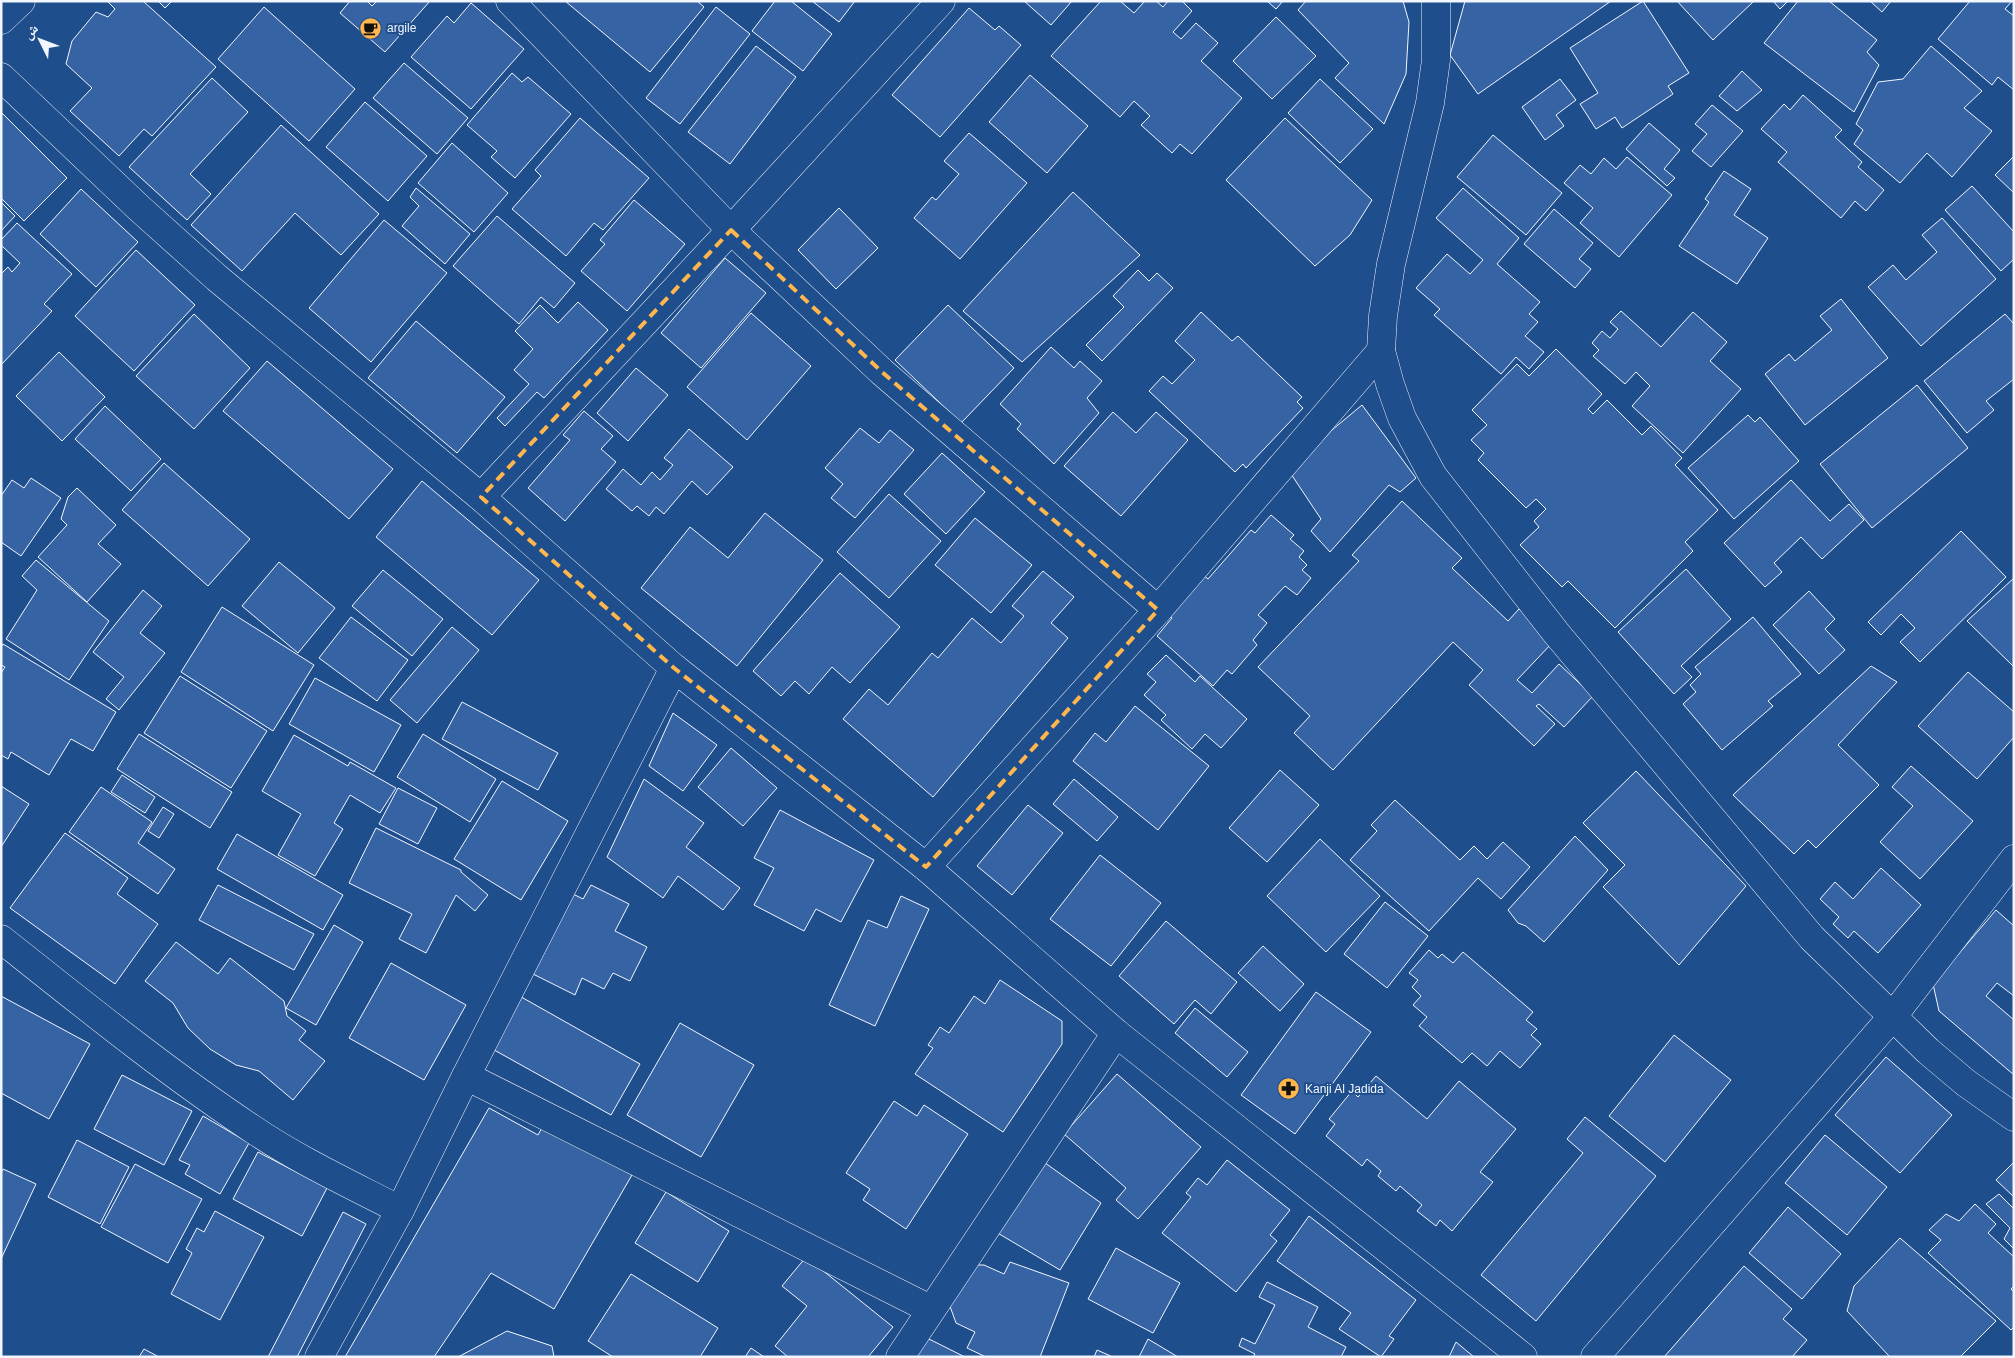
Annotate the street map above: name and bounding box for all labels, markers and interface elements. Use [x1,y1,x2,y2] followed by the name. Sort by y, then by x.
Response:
[15,15,65,65] north arrow
[359,16,383,40] cafe icon: argile
[19,20,42,43] text: ش
[387,21,417,35] place label: argile
[1277,1077,1301,1101] pharmacy icon: Kanji Al Jadida
[1305,1082,1384,1096] place label: Kanji Al Jadida

